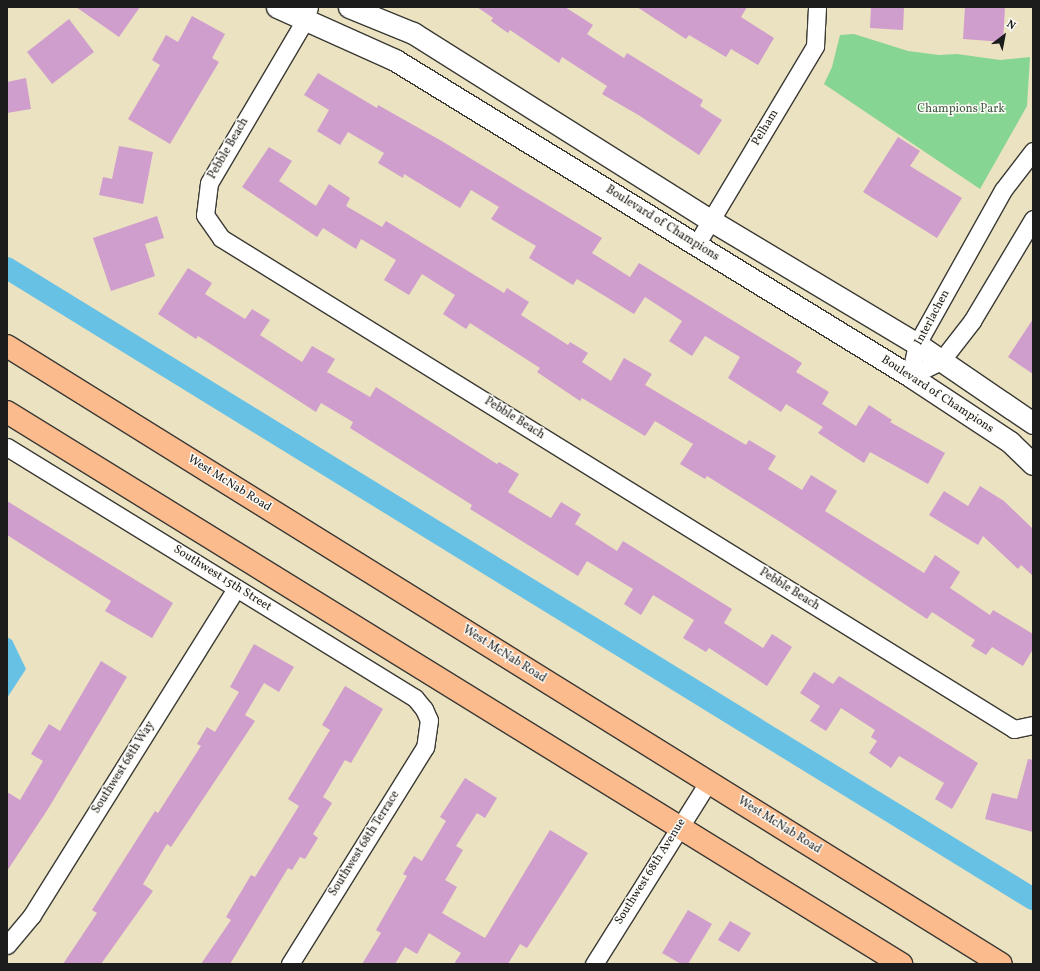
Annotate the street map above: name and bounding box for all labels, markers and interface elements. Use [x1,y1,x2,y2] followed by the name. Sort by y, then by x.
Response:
[984,16,1024,56] north arrow
[1003,17,1018,34] text: N
[917,103,1005,117] park label: Champions Park
[750,107,782,149] street label: Pelham
[206,116,252,182] street label: Pebble Beach
[603,183,721,265] street label: Boulevard of Champions
[912,288,954,348] street label: Interlachen
[879,354,995,436] street label: Boulevard of Champions
[481,395,547,443] street label: Pebble Beach
[185,453,273,515] street label: West McNab Road
[170,543,274,615] street label: Southwest 15th Street
[756,566,822,614] street label: Pebble Beach
[460,624,548,686] street label: West McNab Road
[90,719,158,817] street label: Southwest 68th Way
[327,788,403,900] street label: Southwest 68th Terrace
[735,795,823,857] street label: West McNab Road
[612,816,690,928] street label: Southwest 68th Avenue

